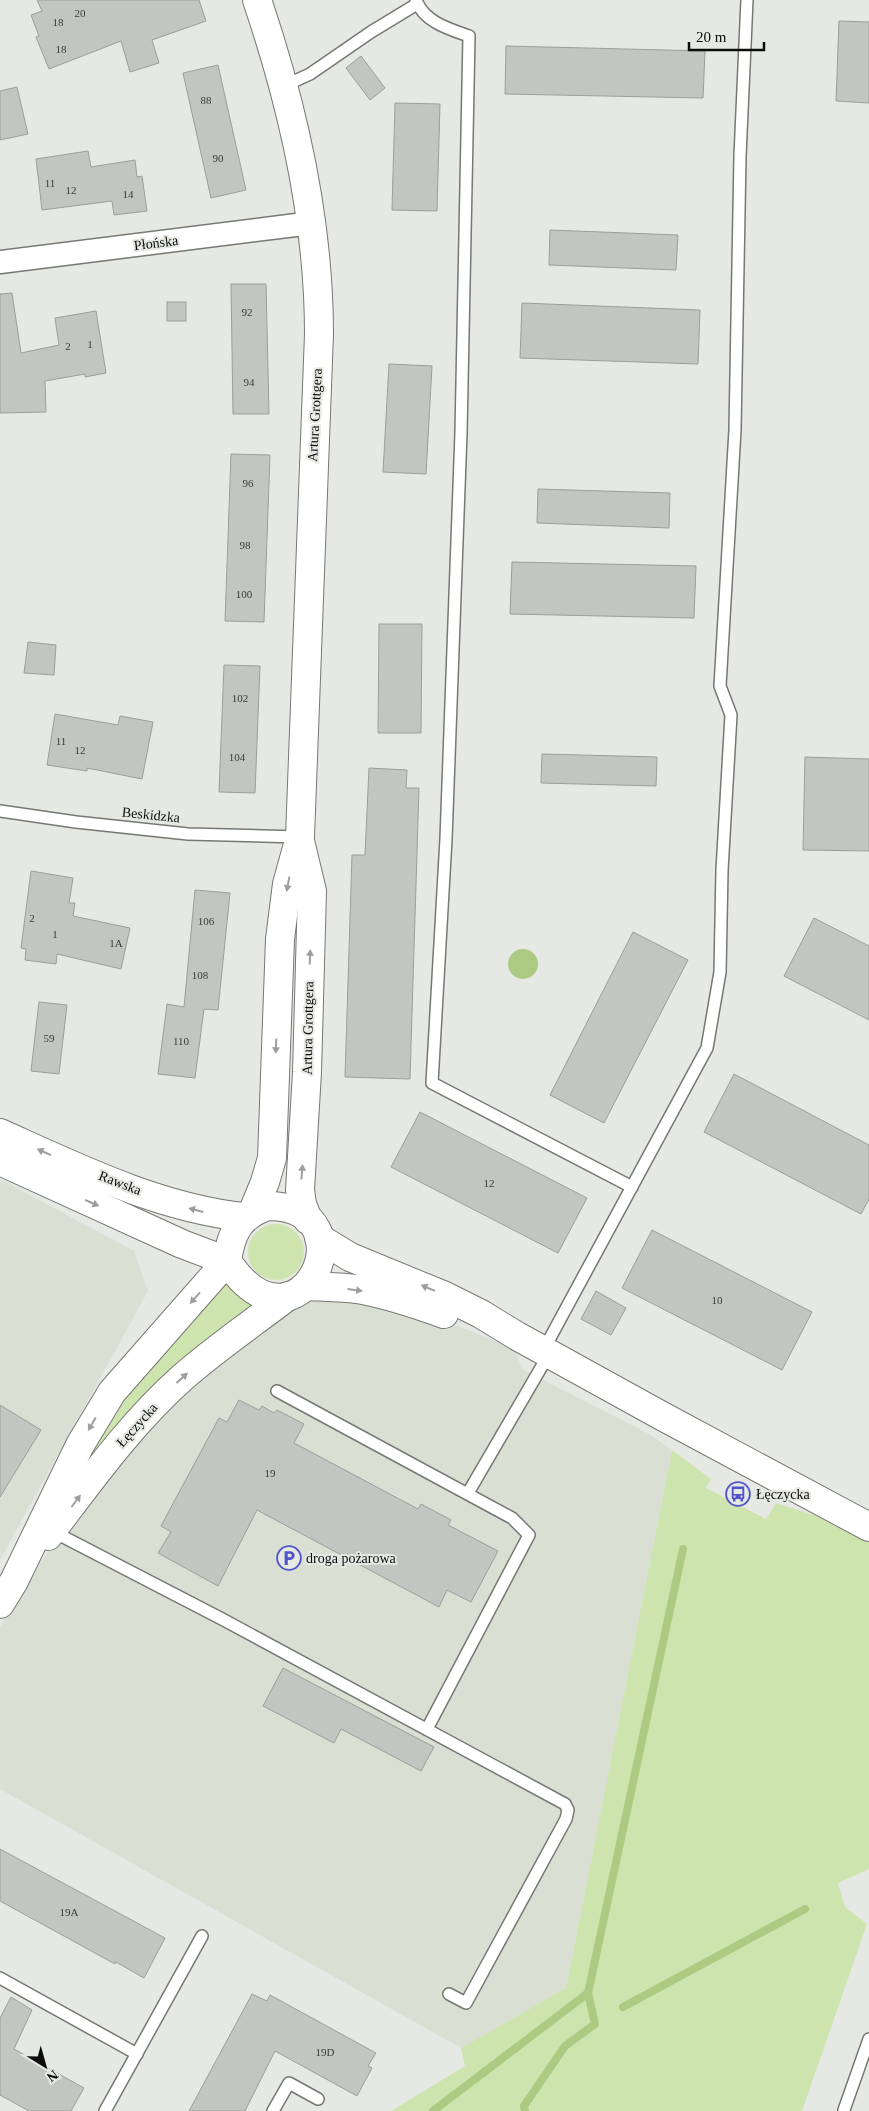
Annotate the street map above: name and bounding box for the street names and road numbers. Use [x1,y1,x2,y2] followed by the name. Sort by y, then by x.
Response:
[133,233,180,253] street label: Płońska
[305,367,325,462] street label: Artura Grottgera
[121,804,182,826] street label: Beskidzka
[300,980,316,1075] street label: Artura Grottgera
[97,1168,144,1198] street label: Rawska
[113,1399,161,1450] street label: Łęczycka

